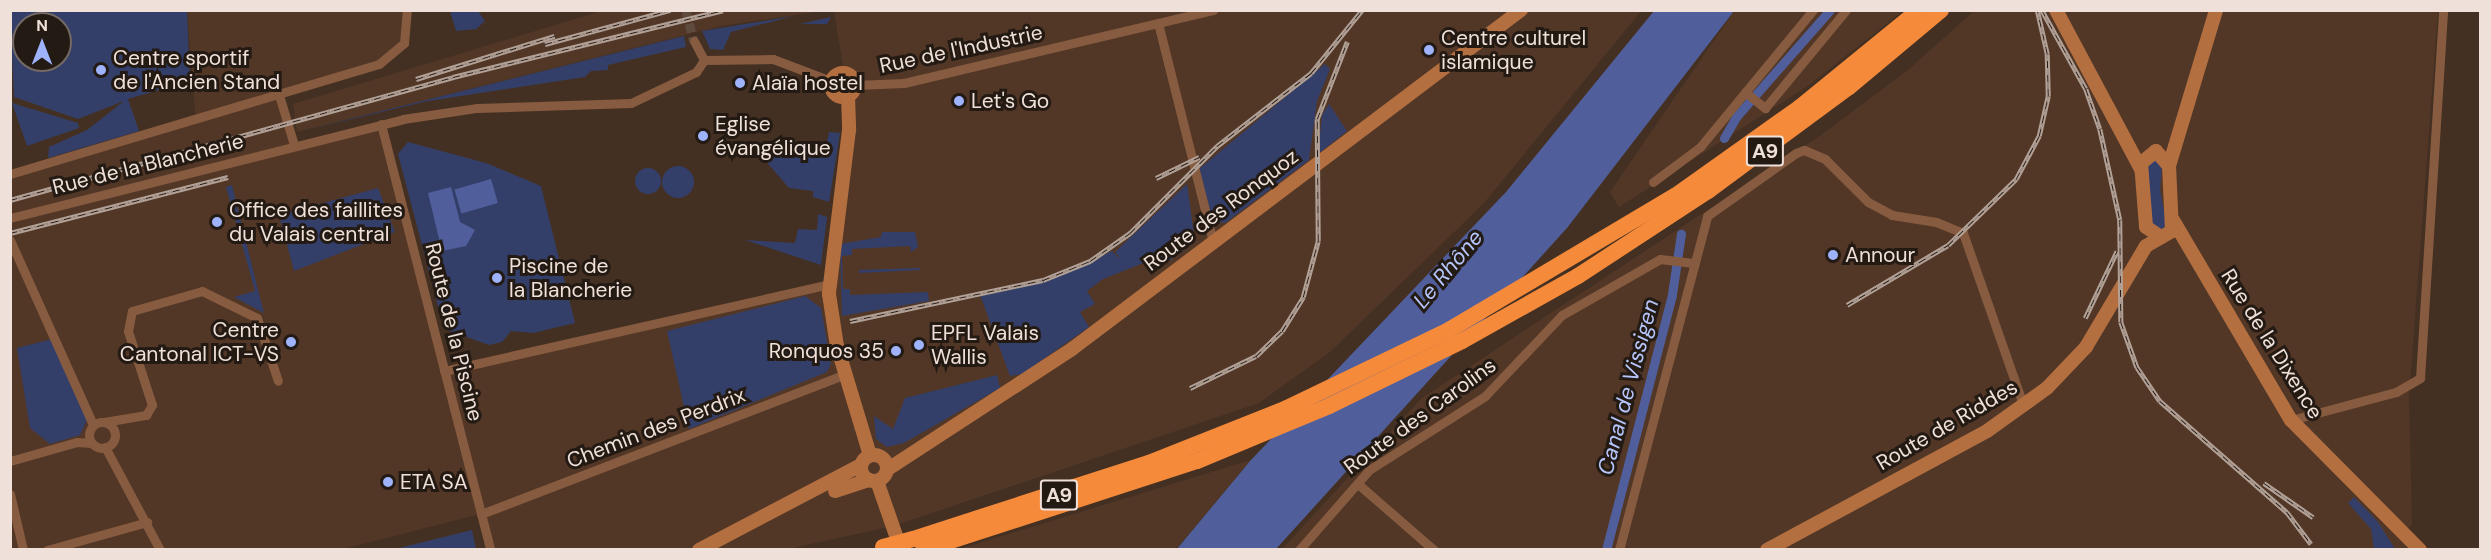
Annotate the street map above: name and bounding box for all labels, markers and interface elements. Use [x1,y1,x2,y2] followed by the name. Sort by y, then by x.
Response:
[12,12,72,72] north arrow
[36,15,48,36] text: N
[877,19,1045,79] street label: Rue de l'Industrie
[1441,25,1586,75] place label: Centre culturel islamique
[1422,43,1436,57] marker: Centre culturel islamique
[113,45,280,95] place label: Centre sportif de l'Ancien Stand
[94,63,108,77] marker: Centre sportif de l'Ancien Stand
[752,70,863,96] place label: Alaïa hostel
[733,76,747,90] marker: Alaïa hostel
[971,88,1049,114] place label: Let's Go
[952,94,966,108] marker: Let's Go
[715,111,831,161] place label: Eglise évangélique
[50,128,246,200] street label: Rue de la Blancherie
[696,129,710,143] marker: Eglise évangélique
[1746,134,1784,168] road number: A9
[1139,144,1303,276] street label: Route des Ronquoz
[229,197,403,247] place label: Office des faillites du Valais central
[210,215,224,229] marker: Office des faillites du Valais central
[1408,225,1488,313] water label: Le Rhône
[420,240,488,424] street label: Route de la Piscine
[1845,242,1915,268] place label: Annour
[1826,248,1840,262] marker: Annour
[509,253,632,303] place label: Piscine de la Blancherie
[2216,264,2328,424] street label: Rue de la Dixence
[490,271,504,285] marker: Piscine de la Blancherie
[1592,296,1664,478] water label: Canal de Vissigen
[120,317,279,367] place label: Centre Cantonal ICT-VS
[931,320,1039,370] place label: EPFL Valais Wallis
[284,335,298,349] marker: Centre Cantonal ICT-VS
[769,338,884,364] place label: Ronquos 35
[912,338,926,352] marker: EPFL Valais Wallis
[889,344,903,358] marker: Ronquos 35
[1339,352,1501,480] street label: Route des Carolins
[1872,374,2022,476] street label: Route de Riddes
[563,382,749,474] street label: Chemin des Perdrix
[400,469,468,495] place label: ETA SA
[381,475,395,489] marker: ETA SA
[1040,478,1078,512] road number: A9

